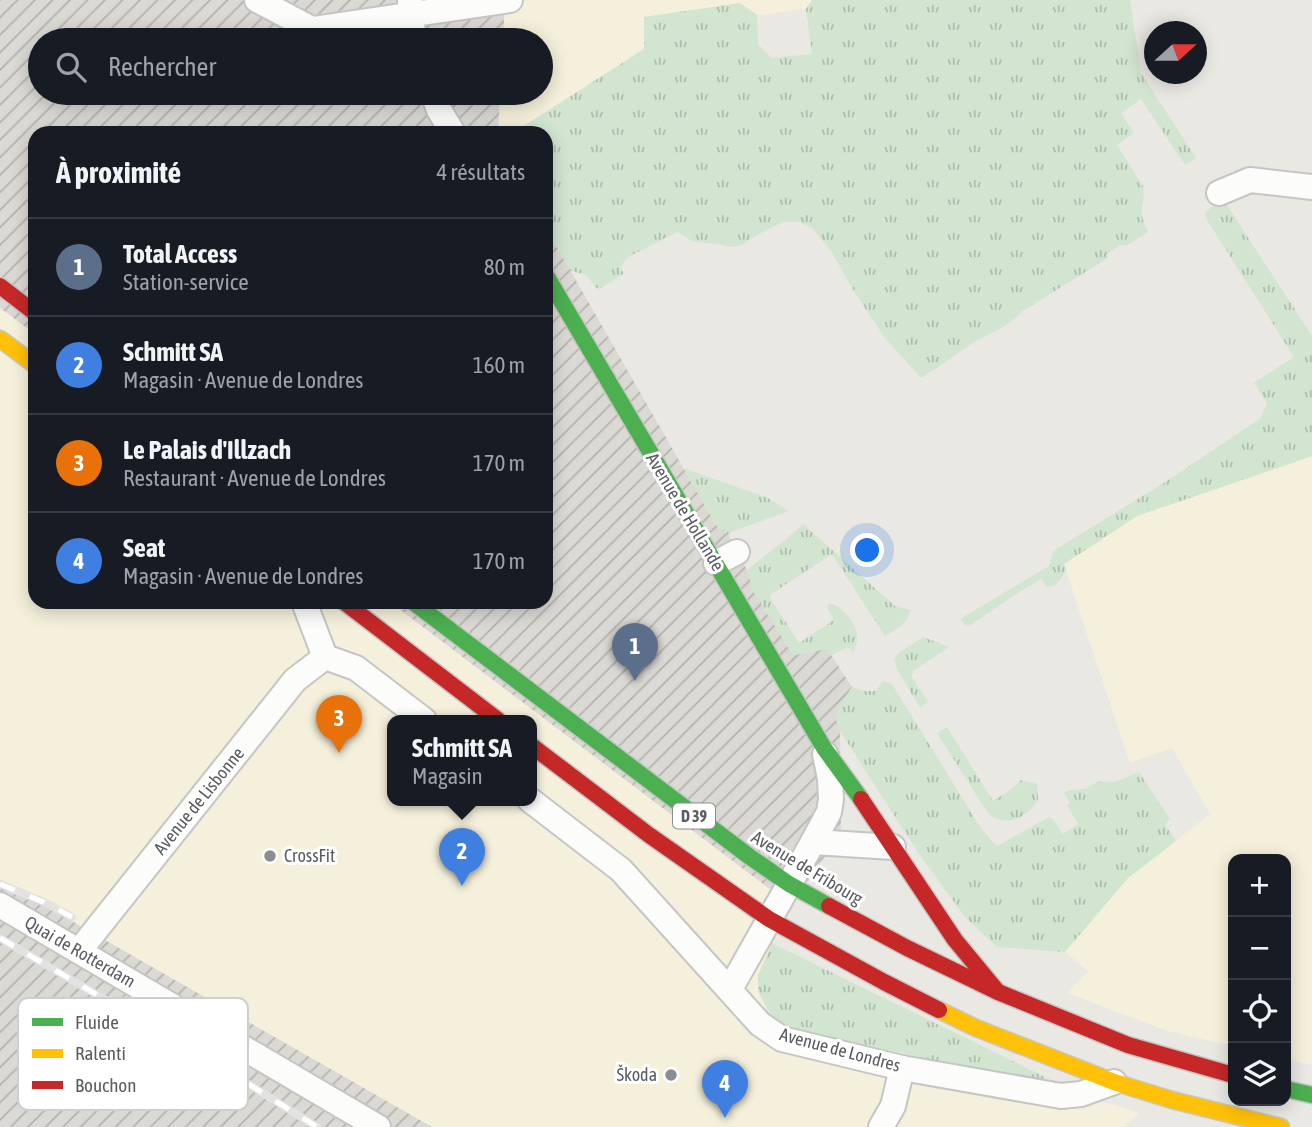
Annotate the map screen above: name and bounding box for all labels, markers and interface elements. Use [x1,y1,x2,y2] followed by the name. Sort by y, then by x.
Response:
[1144,21,1207,84] north arrow
[28,28,553,105] search box
[52,48,90,86] icon: search
[108,52,216,82] text: Rechercher
[56,155,181,189] text: À proximité
[436,159,525,185] text: 4 résultats
[123,239,237,269] text: Total Access
[74,254,84,280] text: 1
[484,254,525,280] text: 80 m
[123,269,249,295] text: Station-service
[123,337,223,367] text: Schmitt SA
[74,352,84,378] text: 2
[473,352,525,378] text: 160 m
[123,367,363,393] text: Magasin · Avenue de Londres
[123,435,291,465] text: Le Palais d'Illzach
[642,449,729,574] street label: Avenue de Hollande
[74,450,84,476] text: 3
[473,450,525,476] text: 170 m
[123,465,386,491] text: Restaurant · Avenue de Londres
[123,533,165,563] text: Seat
[850,533,884,567] your location
[74,548,84,574] text: 4
[473,548,525,574] text: 170 m
[123,563,363,589] text: Magasin · Avenue de Londres
[612,623,658,681] pin: 1
[316,695,362,753] pin: 3
[387,715,537,806] popup
[412,733,512,763] text: Schmitt SA
[149,743,248,858] street label: Avenue de Lisbonne
[412,763,483,789] text: Magasin
[673,804,715,828] road number: D 39
[748,826,867,909] street label: Avenue de Fribourg
[439,828,485,886] pin: 2
[284,845,335,866] place label: CrossFit
[262,848,278,864] marker: CrossFit
[1228,854,1291,1106] map controls
[1228,854,1291,917] button: +
[21,911,139,992] street label: Quai de Rotterdam
[1228,917,1291,980] button: −
[1228,980,1291,1043] button: locate
[18,998,248,1110] legend
[75,1011,119,1033] text: Fluide
[778,1023,903,1076] street label: Avenue de Londres
[75,1042,126,1064] text: Ralenti
[1228,1043,1291,1106] button: layers
[702,1060,748,1118] pin: 4
[617,1064,657,1085] place label: Škoda
[663,1067,679,1083] marker: Škoda
[75,1074,137,1096] text: Bouchon

